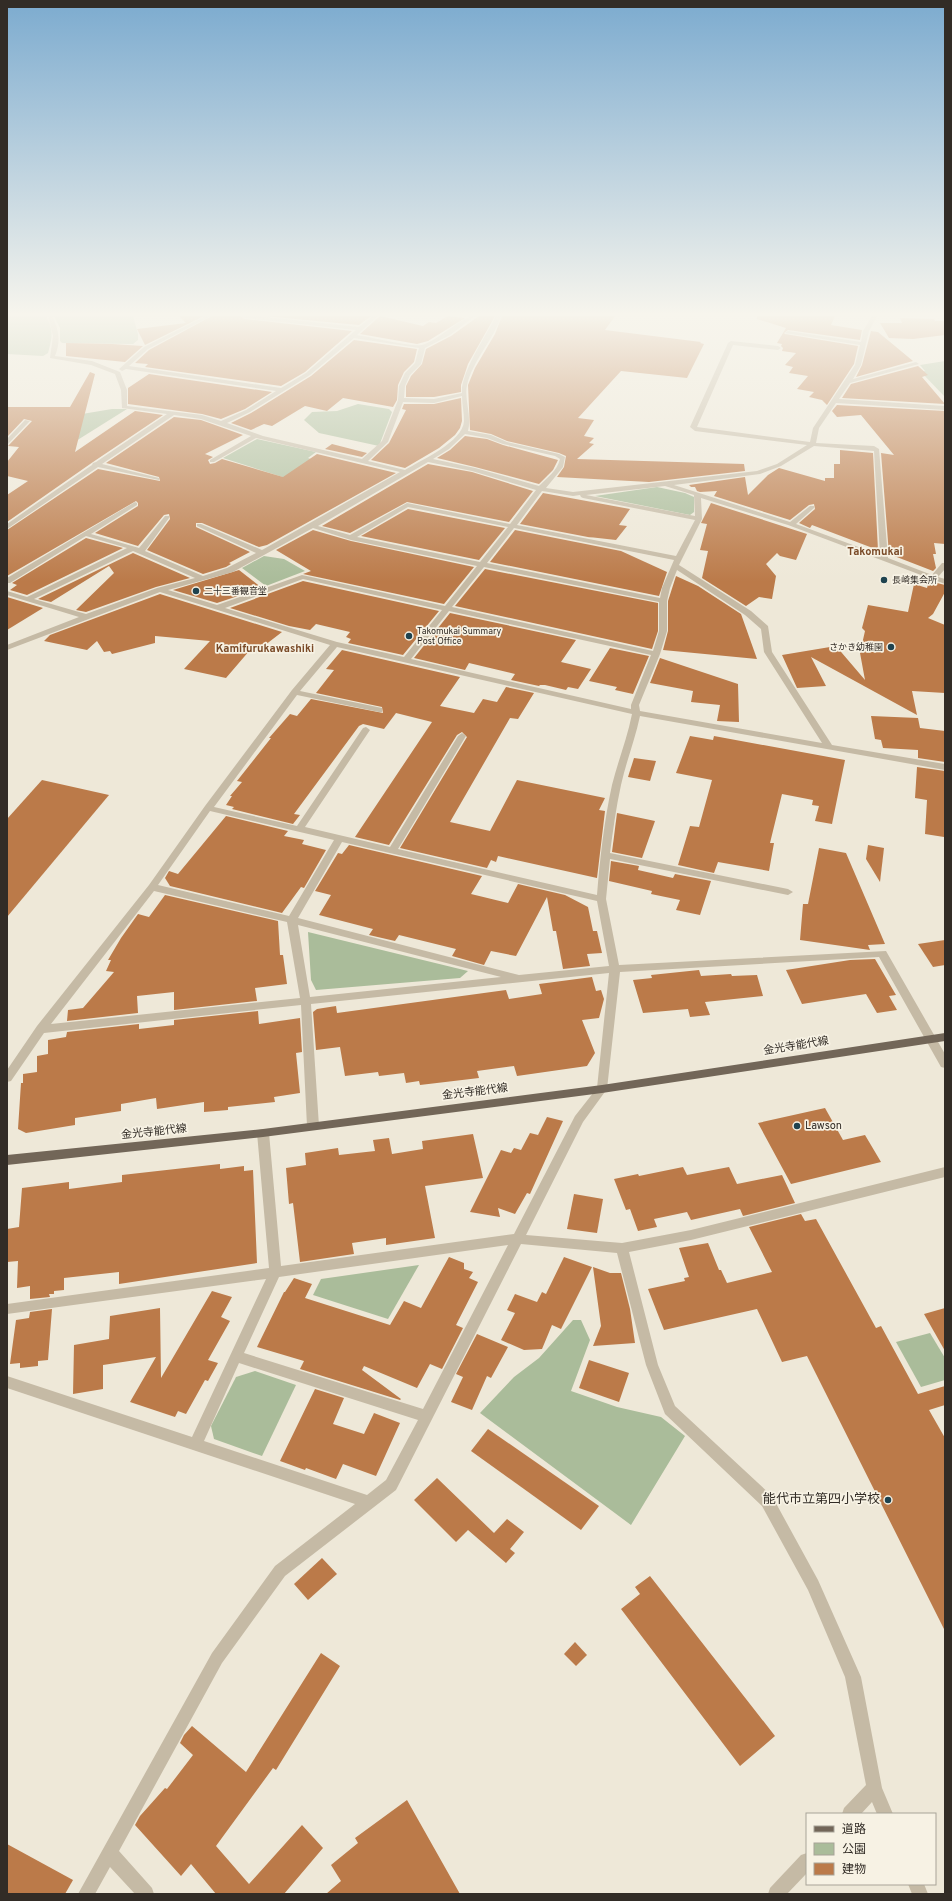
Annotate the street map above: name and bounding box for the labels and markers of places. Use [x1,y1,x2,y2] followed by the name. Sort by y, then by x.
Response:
[879,575,889,585] marker: 長崎集会所
[892,575,937,586] place label: 長崎集会所
[191,586,201,596] marker: 二十三番観音堂
[204,586,267,597] place label: 二十三番観音堂
[417,626,502,647] place label: Takomukai Summary Post Office
[404,631,414,641] marker: Takomukai Summary Post Office
[829,642,883,653] place label: さかき幼稚園
[886,642,896,652] marker: さかき幼稚園
[805,1119,842,1133] place label: Lawson
[792,1121,802,1131] marker: Lawson
[763,1491,880,1508] place label: 能代市立第四小学校
[883,1495,893,1505] marker: 能代市立第四小学校

